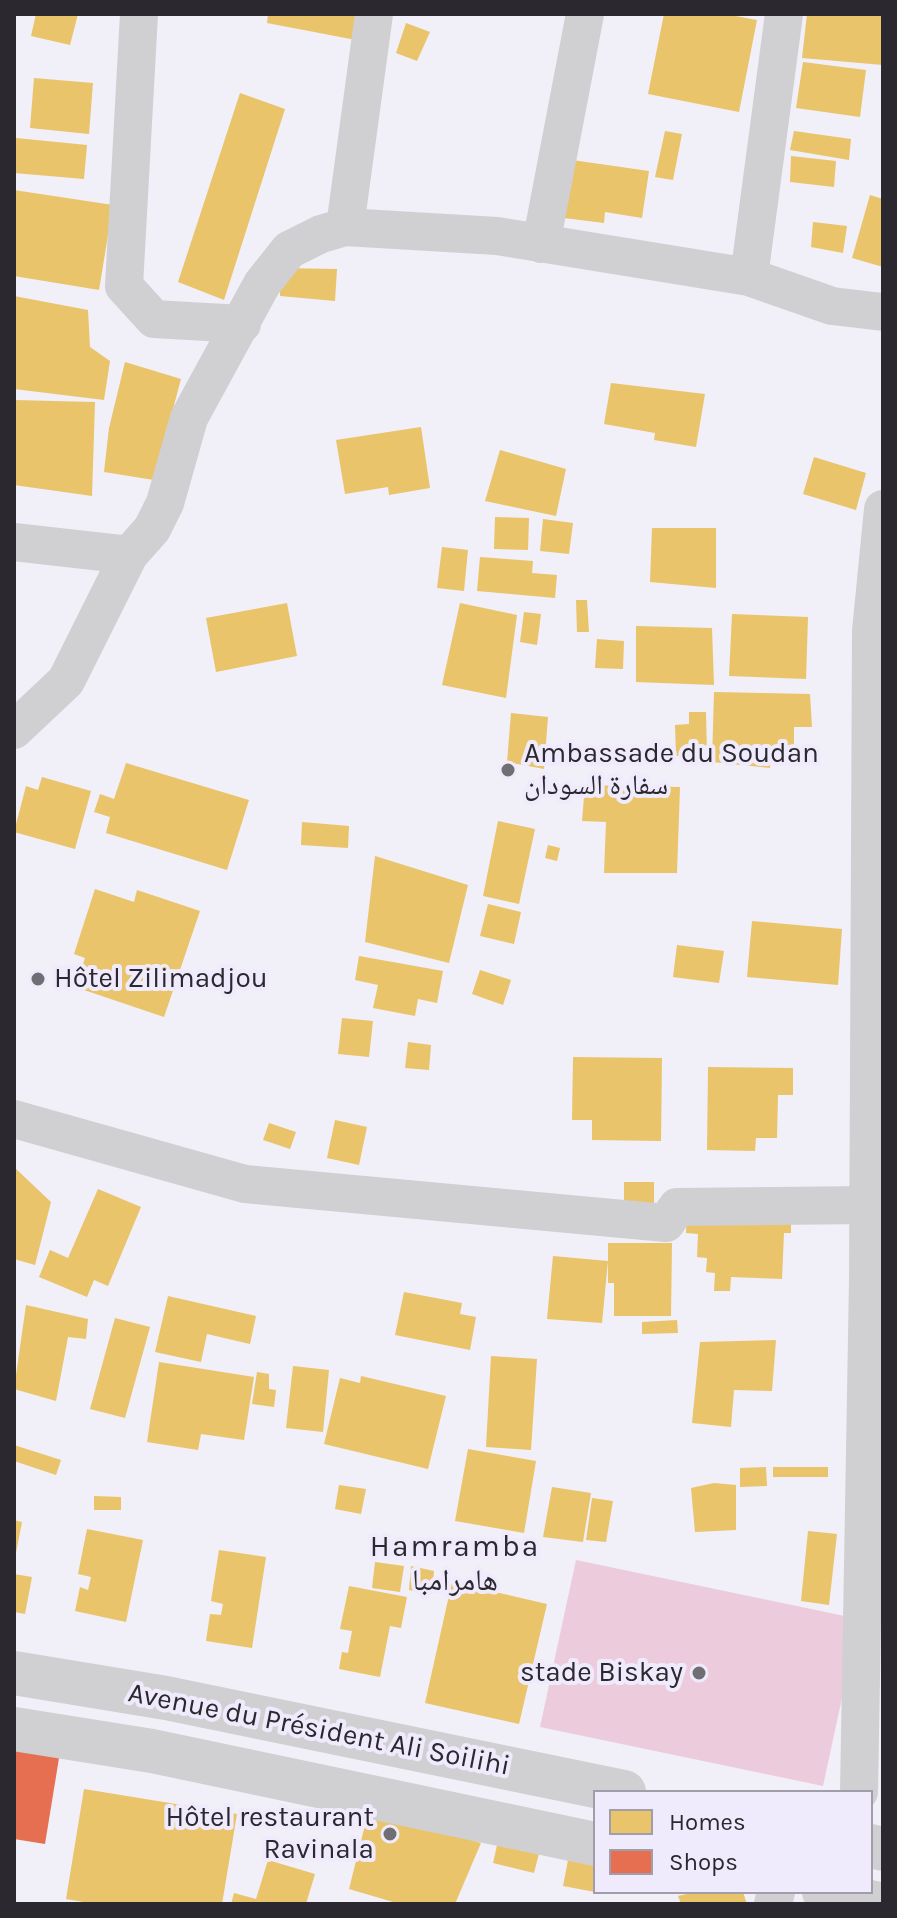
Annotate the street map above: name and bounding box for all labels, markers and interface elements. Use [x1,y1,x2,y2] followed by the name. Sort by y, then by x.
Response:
[524,737,819,803] place label: Ambassade du Soudan سفارة السودان
[499,761,517,779] marker: Ambassade du Soudan سفارة السودان
[54,962,268,996] place label: Hôtel Zilimadjou
[29,970,47,988] marker: Hôtel Zilimadjou
[370,1529,540,1600] district label: Hamramba هامرامبا
[520,1656,683,1690] place label: stade Biskay
[690,1664,708,1682] marker: stade Biskay
[125,1676,513,1784] street label: Avenue du Président Ali Soilihi
[593,1790,873,1894] legend
[166,1801,374,1867] place label: Hôtel restaurant Ravinala
[669,1808,746,1836] text: Homes
[381,1825,399,1843] marker: Hôtel restaurant Ravinala
[669,1848,738,1876] text: Shops

